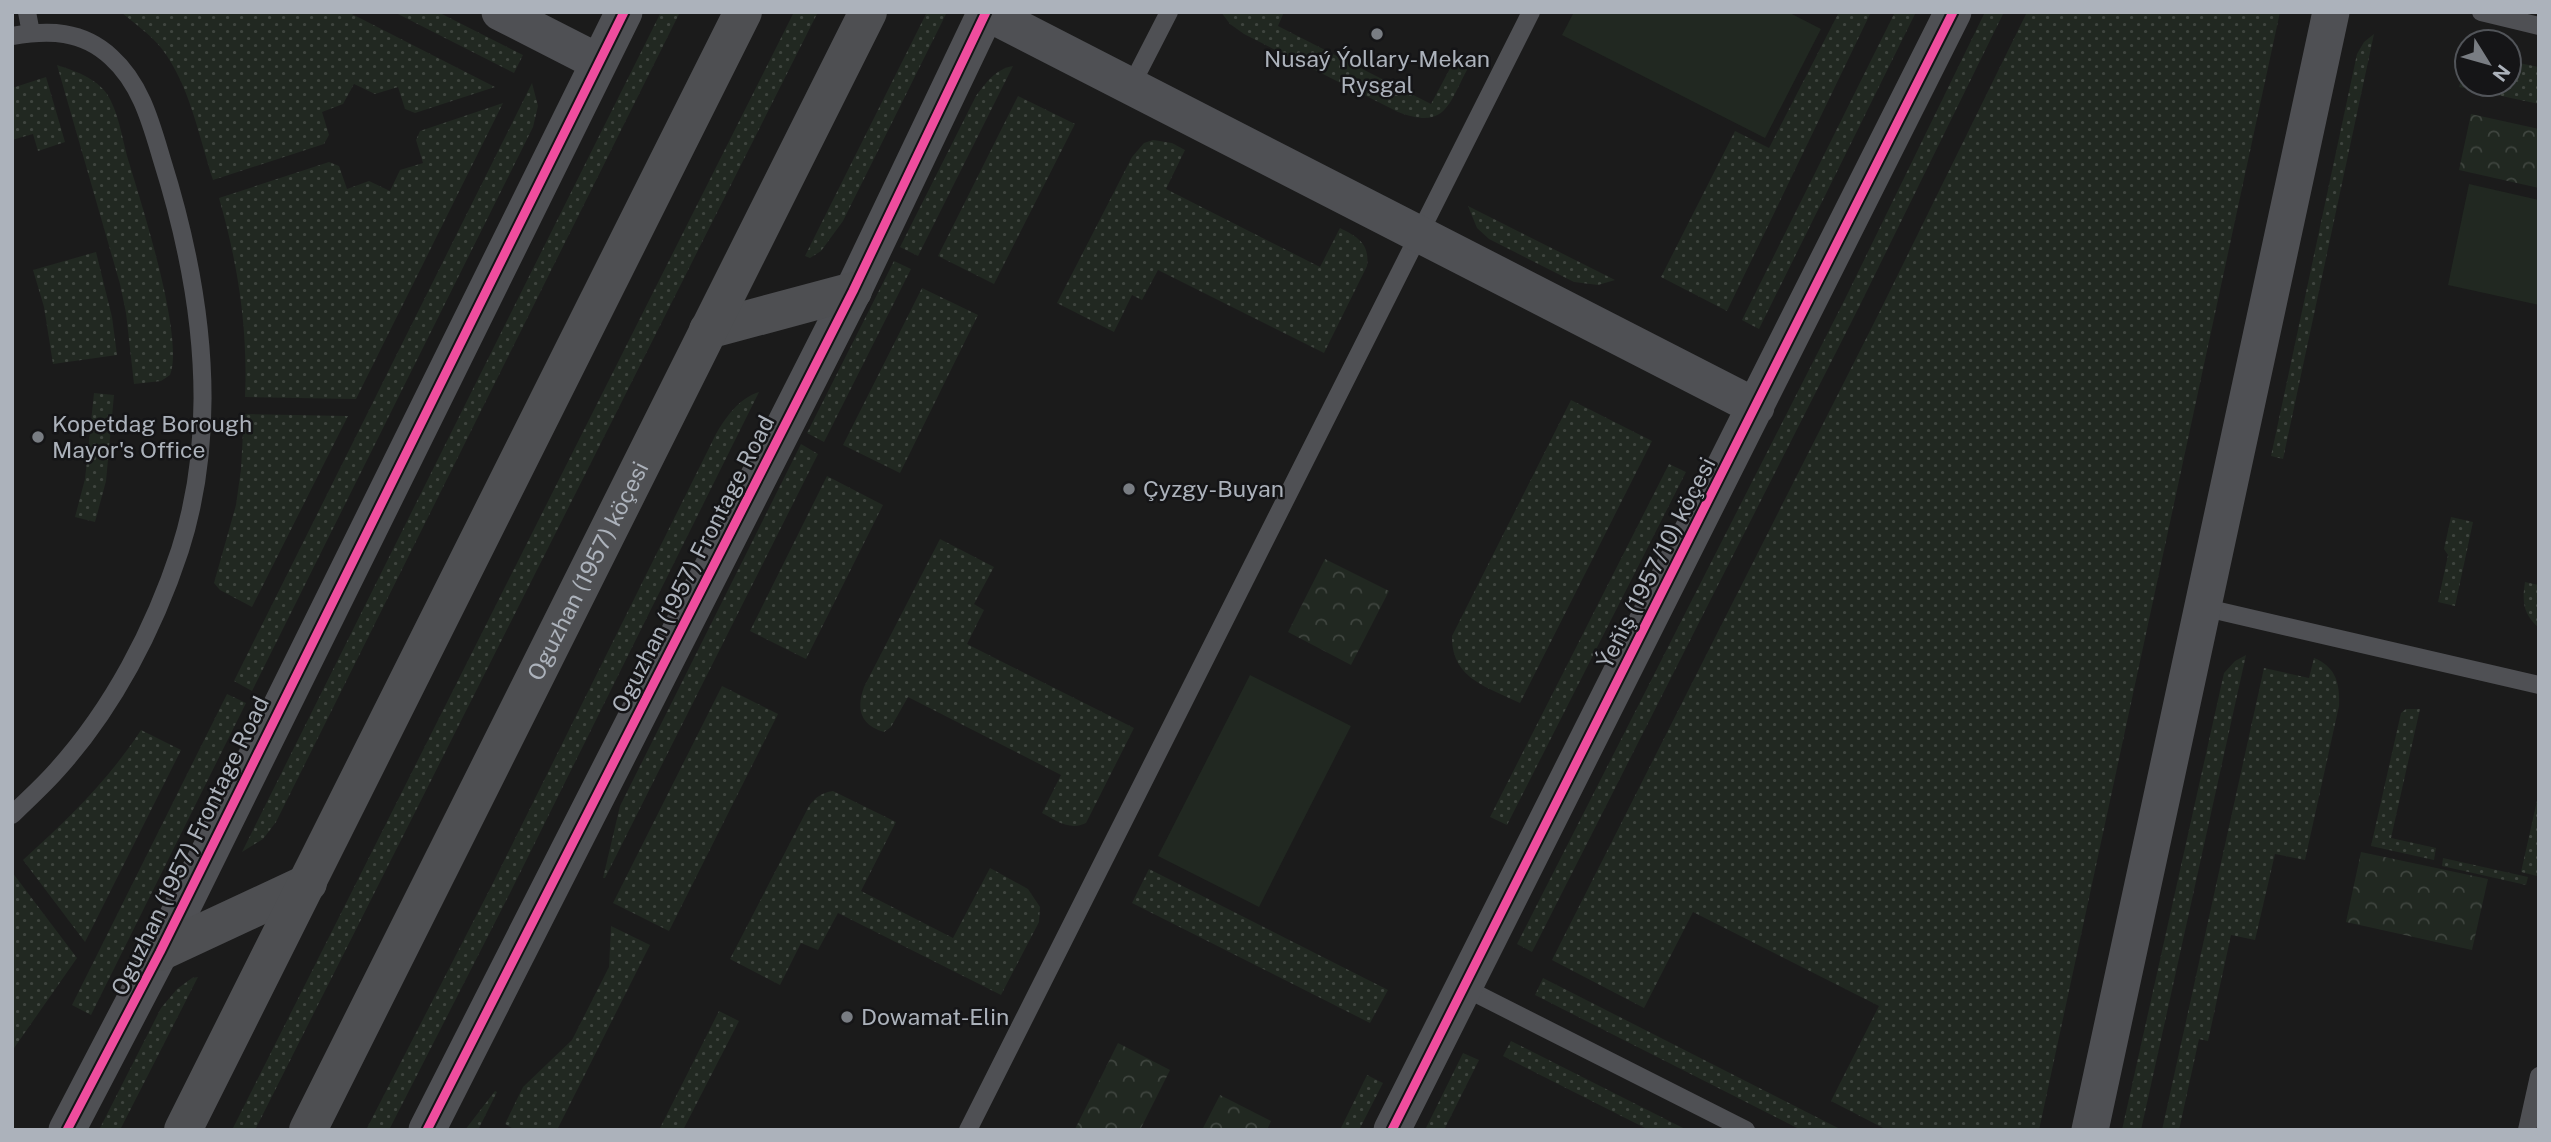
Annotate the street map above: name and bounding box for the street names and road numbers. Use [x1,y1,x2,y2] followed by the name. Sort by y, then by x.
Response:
[606,411,779,717] street label: Oguzhan (1957) Frontage Road
[1591,453,1721,673] street label: Ýeňiş (1957/10) köçesi
[521,457,654,685] street label: Oguzhan (1957) köçesi
[105,692,274,1000] street label: Oguzhan (1957) Frontage Road

